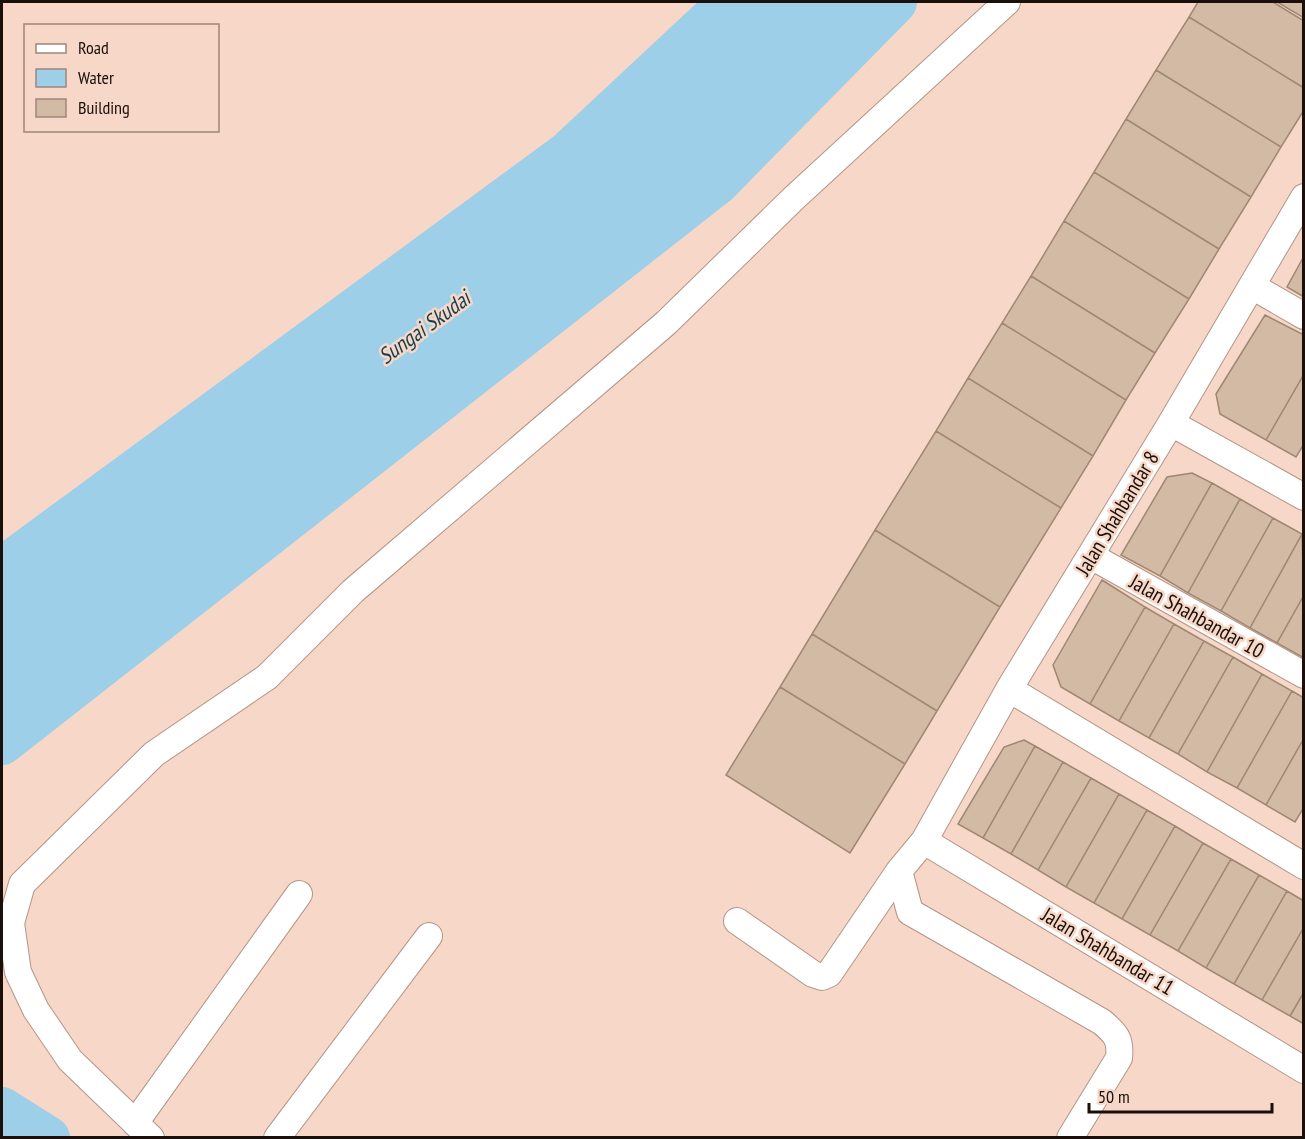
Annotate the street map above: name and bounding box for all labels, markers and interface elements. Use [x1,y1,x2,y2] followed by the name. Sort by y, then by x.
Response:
[24,24,219,132] legend
[78,36,109,59] text: Road
[78,66,114,89] text: Water
[78,96,130,119] text: Building
[373,282,478,370] water label: Sungai Skudai
[1069,446,1165,581] street label: Jalan Shahbandar 8
[1124,567,1269,664] street label: Jalan Shahbandar 10
[1036,900,1179,1001] street label: Jalan Shahbandar 11
[1089,1076,1272,1114] scale bar
[1098,1085,1130,1108] text: 50 m

